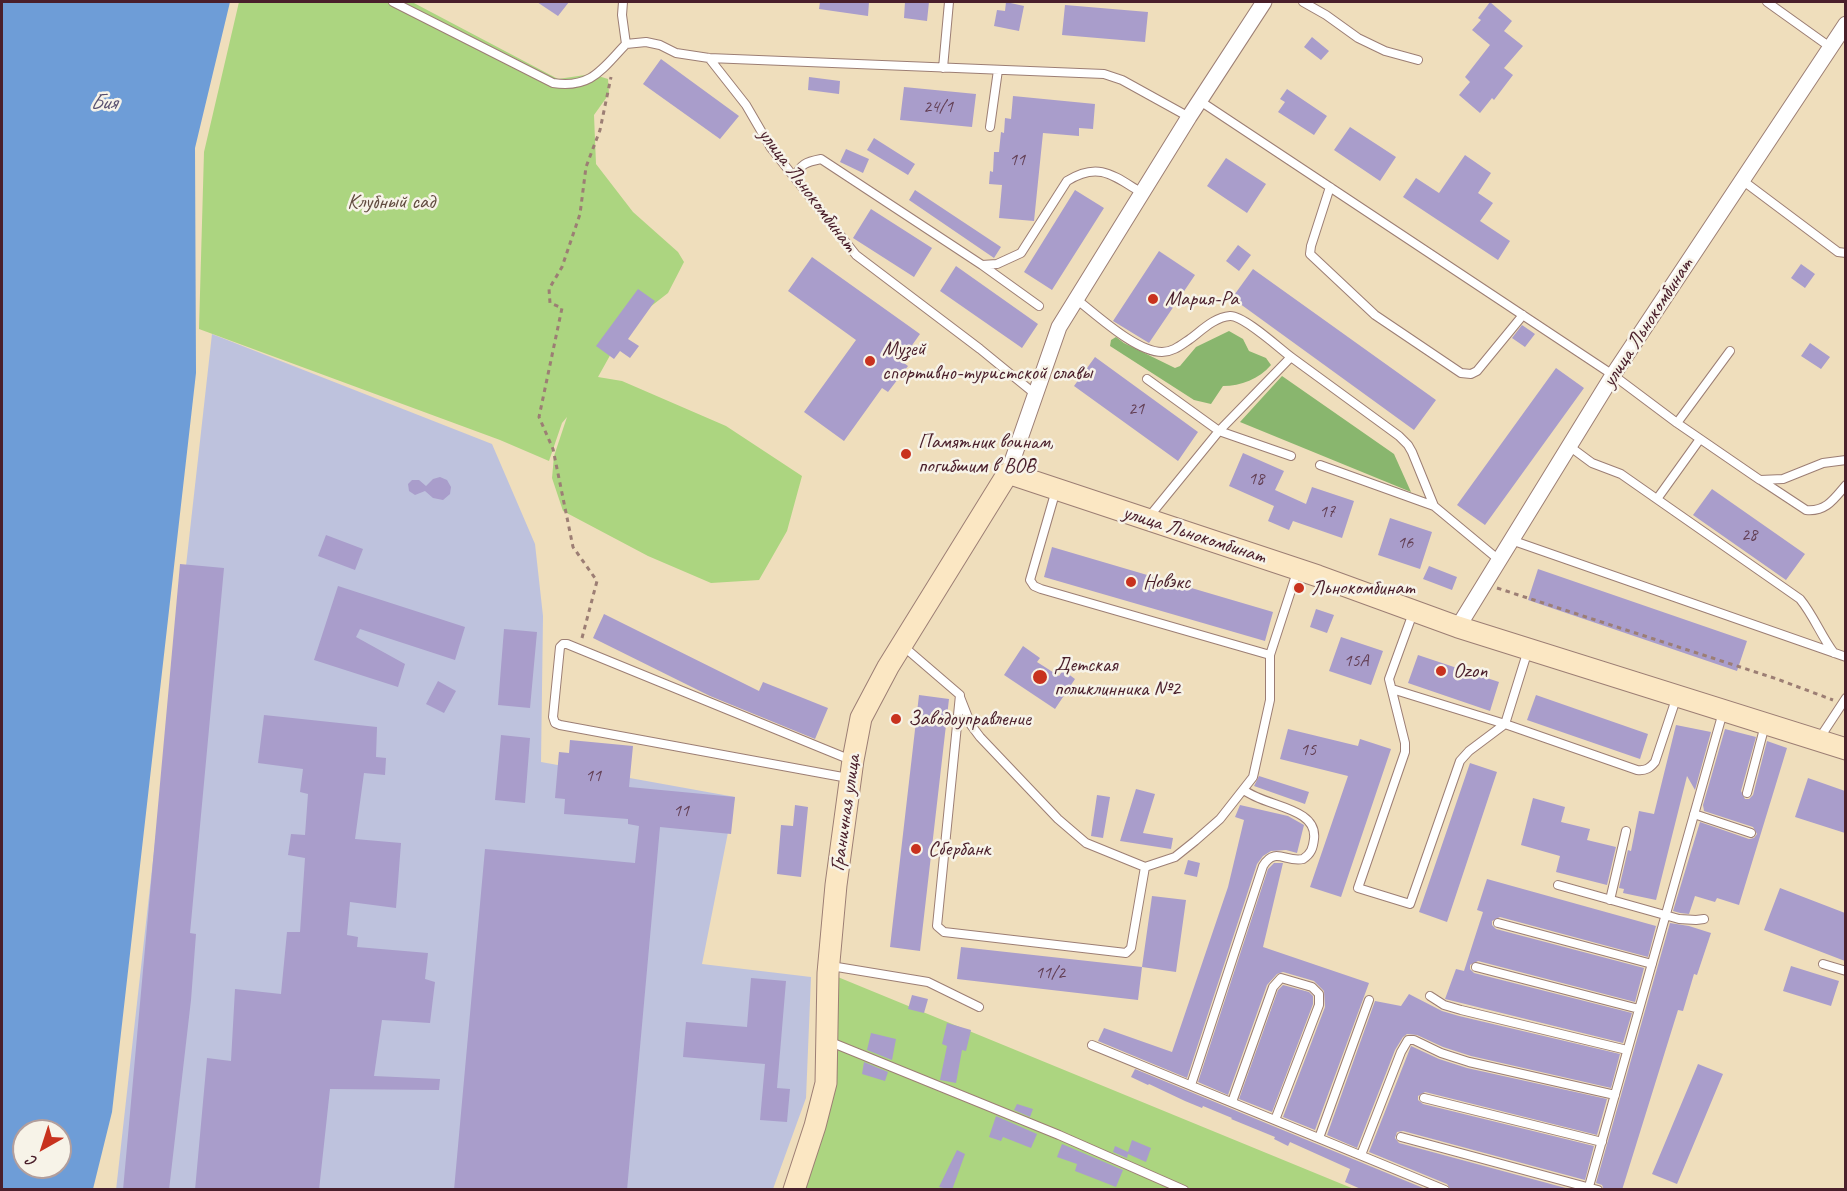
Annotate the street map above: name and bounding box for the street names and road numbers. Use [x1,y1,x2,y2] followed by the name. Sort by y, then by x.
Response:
[752,123,862,257] street label: улица Льнокомбинат
[1597,254,1699,392] street label: улица Льнокомбинат
[1119,500,1269,570] street label: улица Льнокомбинат
[825,753,867,873] street label: Граничная улица

